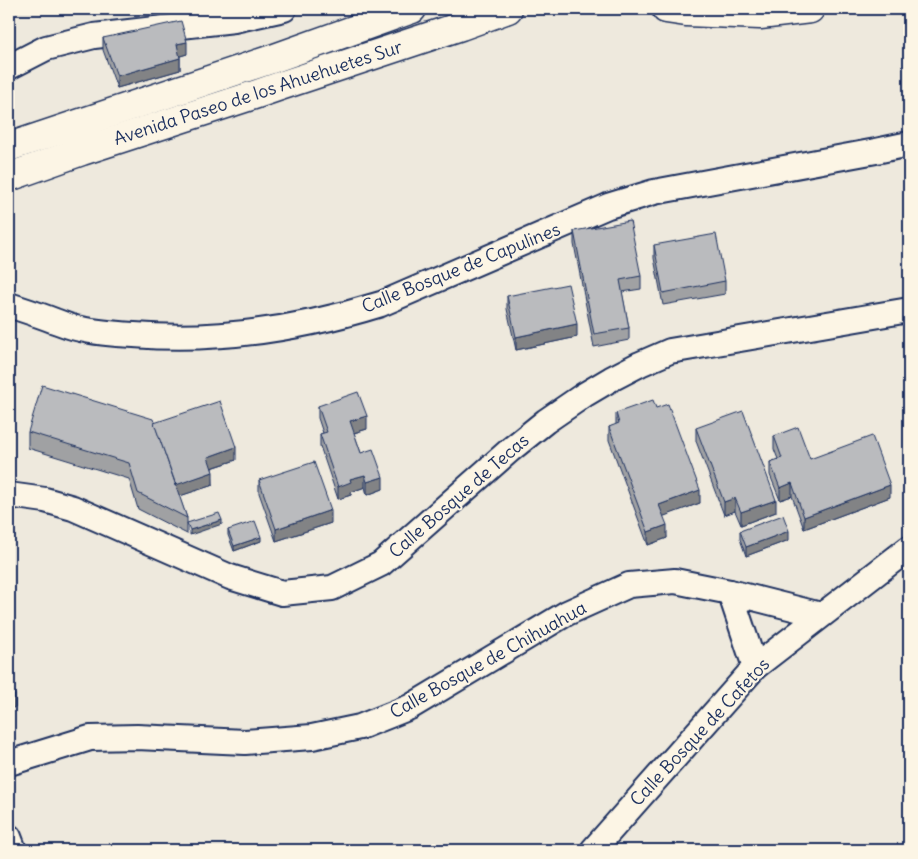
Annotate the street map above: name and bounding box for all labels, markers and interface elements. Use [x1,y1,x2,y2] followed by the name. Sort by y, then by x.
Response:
[111,35,406,150] street label: Avenida Paseo de los Ahuehuetes Sur
[358,217,563,318] street label: Calle Bosque de Capulines
[384,428,534,563] street label: Calle Bosque de Tecas
[385,596,590,723] street label: Calle Bosque de Chihuahua
[625,653,774,811] street label: Calle Bosque de Cafetos

